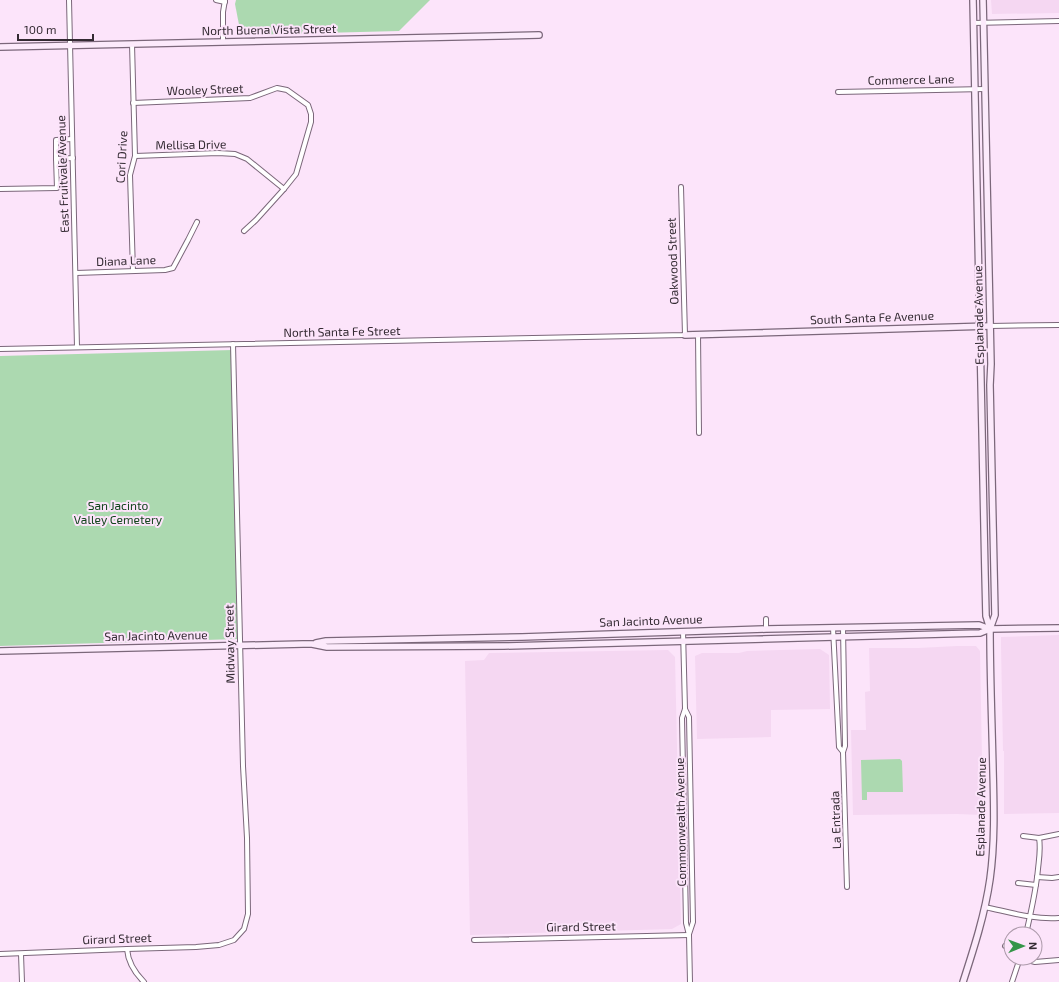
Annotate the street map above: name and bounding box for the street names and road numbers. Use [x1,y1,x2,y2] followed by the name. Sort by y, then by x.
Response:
[202,21,337,37] street label: North Buena Vista Street
[867,71,955,87] street label: Commerce Lane
[166,81,244,97] street label: Wooley Street
[53,115,71,233] street label: East Fruitvale Avenue
[113,130,129,184] street label: Cori Drive
[155,136,227,152] street label: Mellisa Drive
[663,217,681,305] street label: Oakwood Street
[96,252,156,268] street label: Diana Lane
[970,265,986,365] street label: Esplanade Avenue
[810,308,934,326] street label: South Santa Fe Avenue
[283,323,401,339] street label: North Santa Fe Street
[221,604,237,684] street label: Midway Street
[599,611,703,629] street label: San Jacinto Avenue
[104,627,208,643] street label: San Jacinto Avenue
[672,757,688,887] street label: Commonwealth Avenue
[972,757,988,857] street label: Esplanade Avenue
[827,791,843,850] street label: La Entrada
[546,918,616,934] street label: Girard Street
[82,930,152,946] street label: Girard Street

